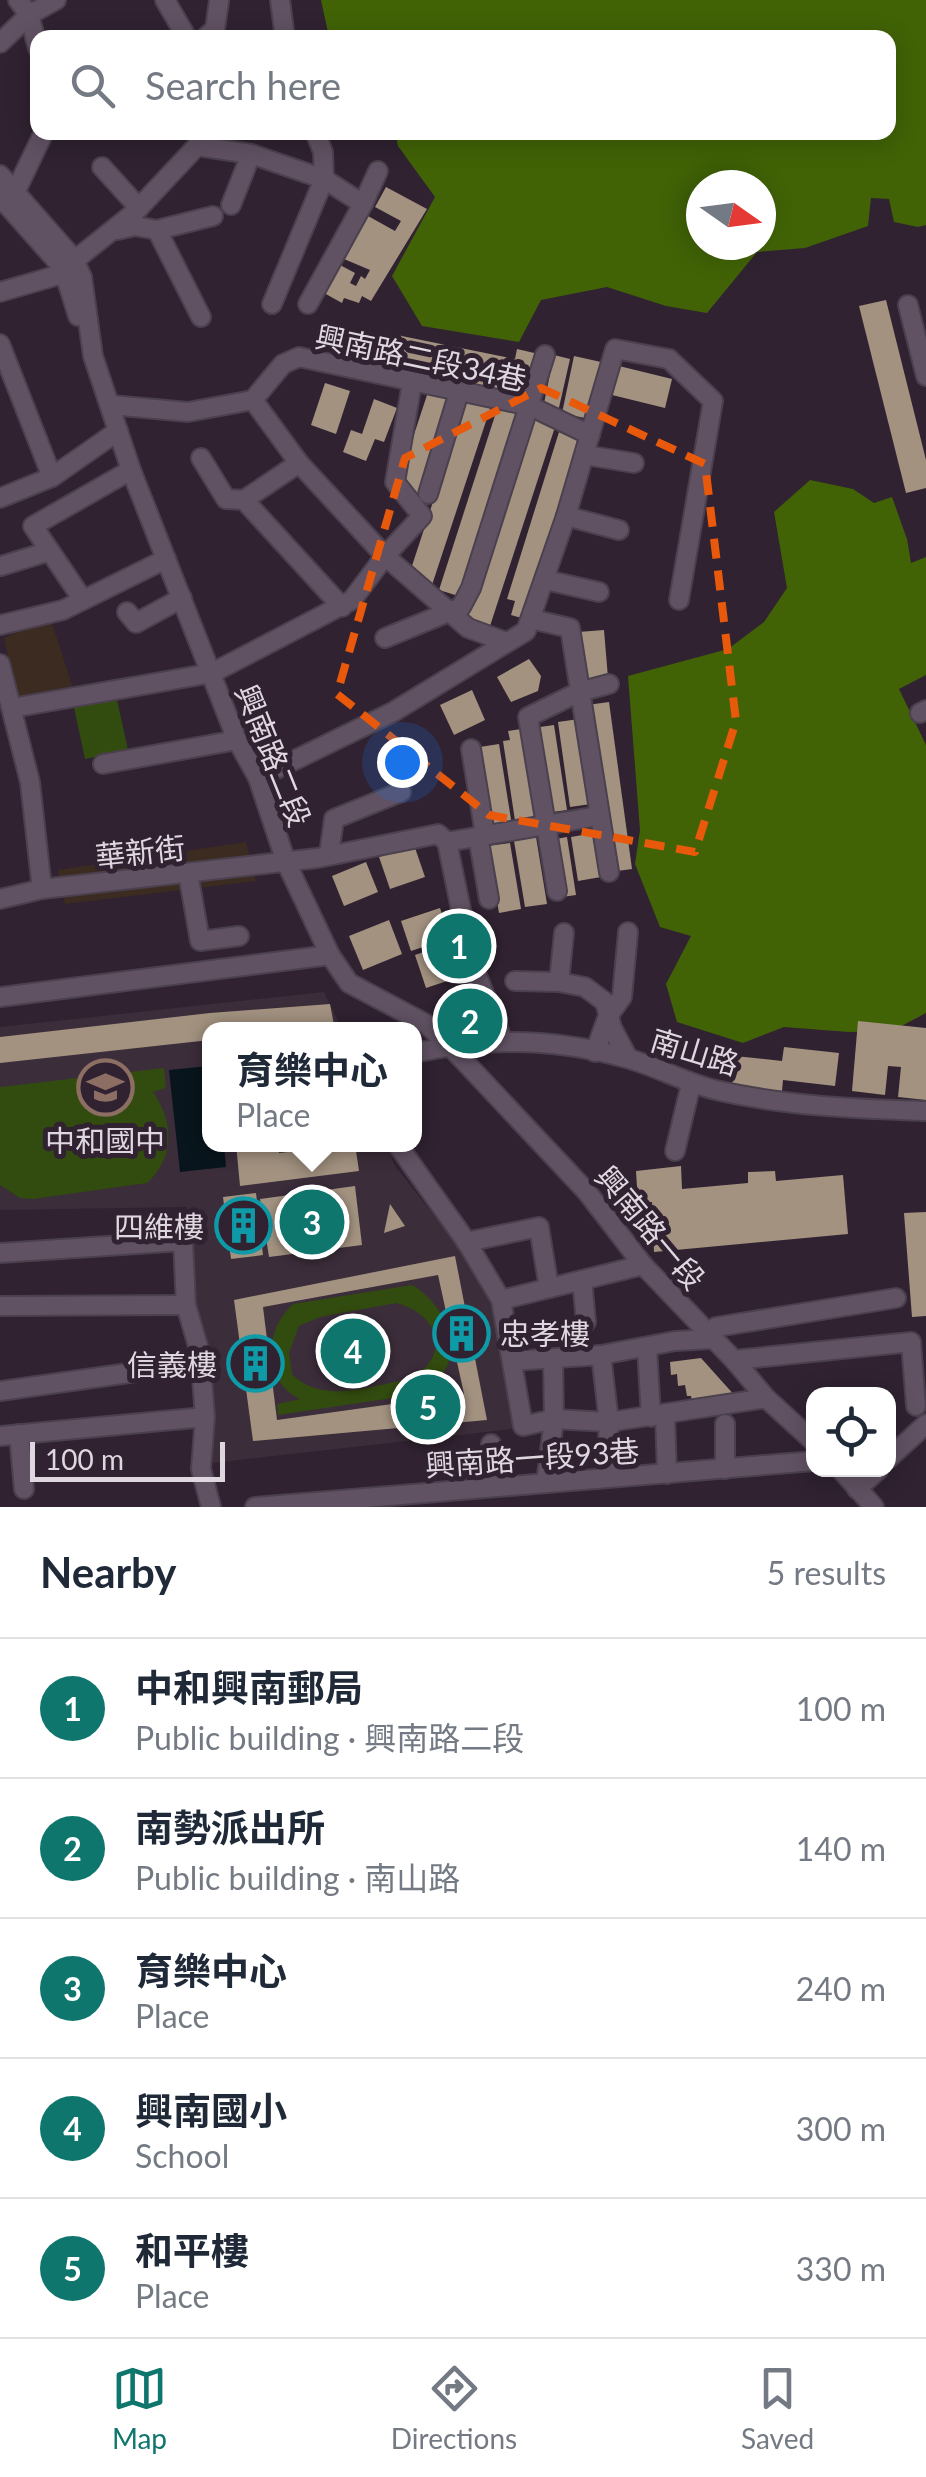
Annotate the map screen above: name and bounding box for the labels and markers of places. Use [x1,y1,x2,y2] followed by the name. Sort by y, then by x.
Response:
[426,908,492,984] pin: 1
[438,984,502,1058] pin: 2
[75,1057,135,1117] school or university icon: 中和國中
[45,1122,165,1158] place label: 中和國中
[280,1184,344,1260] pin: 3
[213,1196,273,1256] building icon: 四維樓
[114,1208,204,1244] place label: 四維樓
[431,1303,491,1363] building icon: 忠孝樓
[320,1314,386,1388] pin: 4
[500,1315,590,1351] place label: 忠孝樓
[226,1334,286,1394] building icon: 信義樓
[127,1346,217,1382] place label: 信義樓
[396,1370,460,1444] pin: 5

